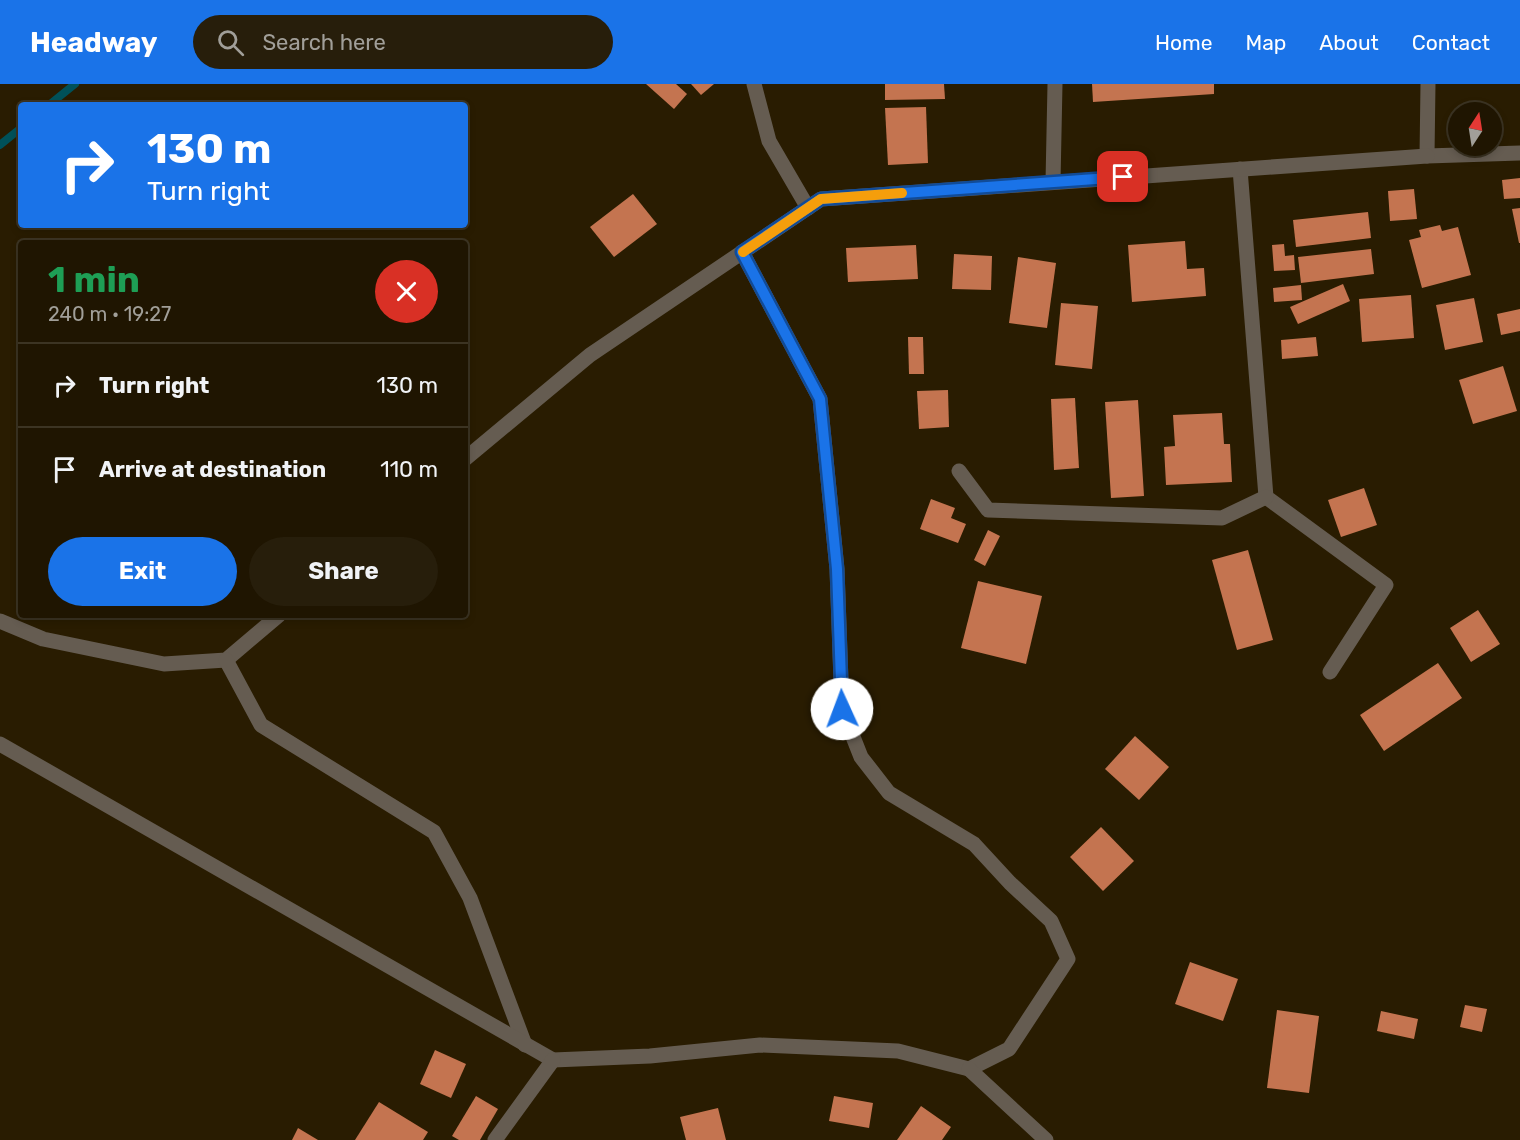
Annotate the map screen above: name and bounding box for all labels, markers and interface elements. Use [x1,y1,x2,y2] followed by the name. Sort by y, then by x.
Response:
[193,15,613,69] search box
[30,26,157,59] text: Headway
[214,26,247,59] icon: search
[262,29,386,56] text: Search here
[1155,30,1212,55] text: Home
[1245,30,1286,55] text: Map
[1319,30,1379,55] text: About
[1412,30,1490,55] text: Contact
[1448,102,1502,156] north arrow
[1448,102,1502,156] map controls
[147,124,272,174] text: 130 m
[48,126,126,204] icon: right
[1097,151,1148,202] pin
[1106,160,1139,193] icon: arrive
[147,175,270,207] text: Turn right
[48,258,140,301] text: 1 min
[375,260,438,323] button: close
[48,302,171,326] text: 240 m · 19:27
[48,369,81,402] icon: right
[99,372,209,399] text: Turn right
[376,372,438,399] text: 130 m
[48,453,81,486] icon: arrive
[99,456,326,483] text: Arrive at destination
[380,456,438,483] text: 110 m
[48,537,237,606] button: Exit
[249,537,438,606] button: Share
[810,677,874,741] position arrow

